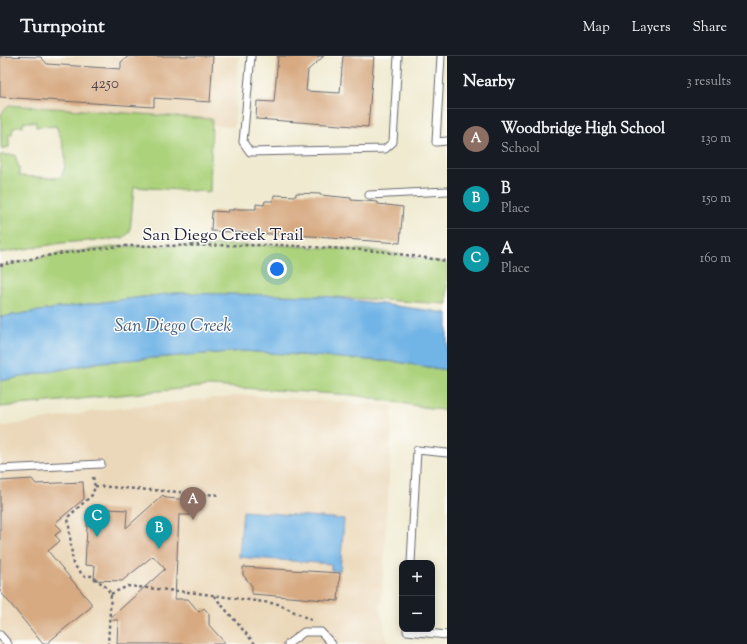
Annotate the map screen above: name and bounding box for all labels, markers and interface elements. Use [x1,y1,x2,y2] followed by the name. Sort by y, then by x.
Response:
[20,14,105,41] text: Turnpoint
[583,18,610,38] text: Map
[632,18,670,38] text: Layers
[692,18,727,38] text: Share
[463,70,515,94] text: Nearby
[686,73,731,91] text: 3 results
[91,74,119,95] house number: 4250
[501,119,665,140] text: Woodbridge High School
[471,130,481,148] text: A
[701,130,731,148] text: 130 m
[501,140,540,158] text: School
[501,179,510,200] text: B
[472,190,480,208] text: B
[702,190,731,208] text: 150 m
[501,200,530,218] text: Place
[142,224,304,248] street label: San Diego Creek Trail
[501,239,513,260] text: A
[471,250,481,268] text: C
[700,250,731,268] text: 160 m
[267,259,287,279] your location
[501,260,530,278] text: Place
[114,314,232,340] water label: San Diego Creek
[180,487,206,520] pin: A
[84,504,110,537] pin: C
[146,516,172,549] pin: B
[399,560,435,632] map controls
[399,560,435,596] button: +
[399,596,435,632] button: −

